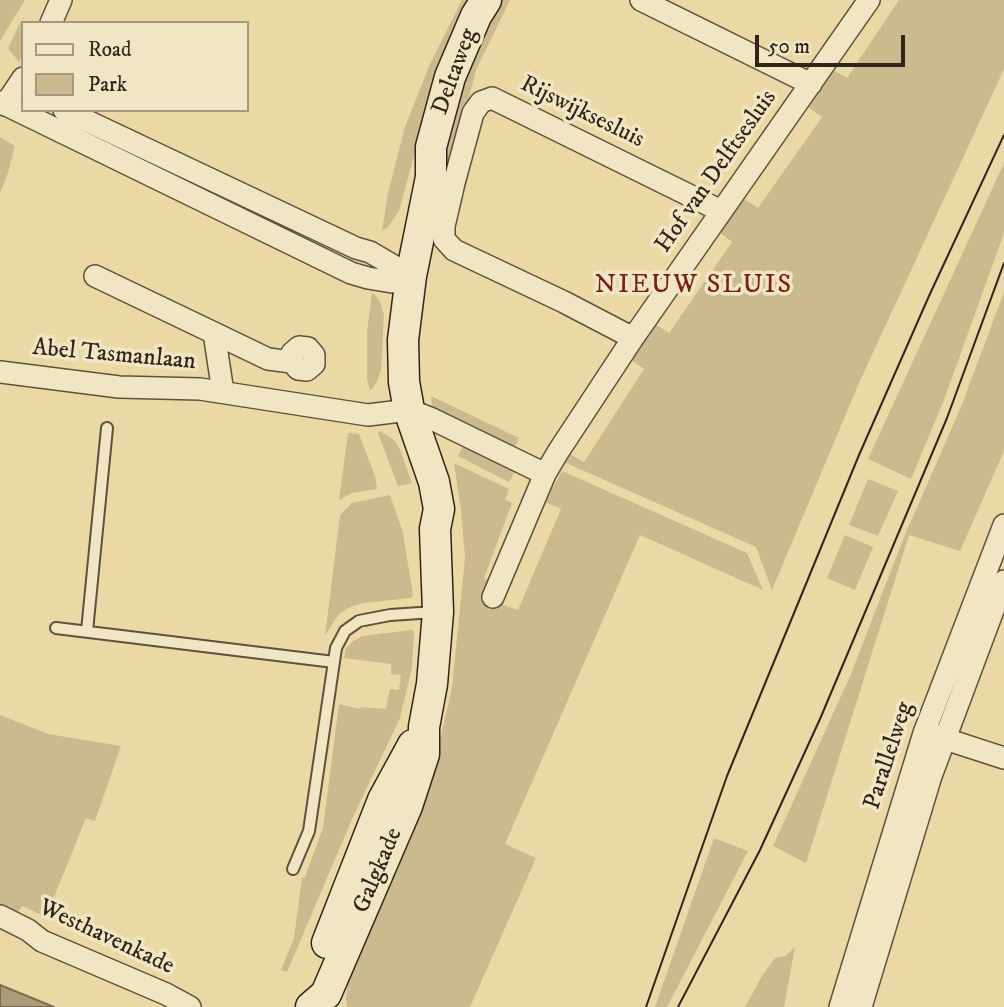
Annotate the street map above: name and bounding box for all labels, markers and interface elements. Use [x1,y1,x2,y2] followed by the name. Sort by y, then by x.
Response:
[21,21,248,112] legend
[759,21,909,65] scale bar
[427,25,485,119] street label: Deltaweg
[768,34,810,60] text: 50 m
[88,37,132,63] text: Road
[515,71,649,155] street label: Rijswijksesluis
[88,72,127,98] text: Park
[650,85,784,259] street label: Hof van Delftsesluis
[596,271,792,303] district label: NIEUW SLUIS
[31,335,197,377] street label: Abel Tasmanlaan
[859,699,921,813] street label: Parallelweg
[348,824,410,918] street label: Galgkade
[34,894,178,982] street label: Westhavenkade

